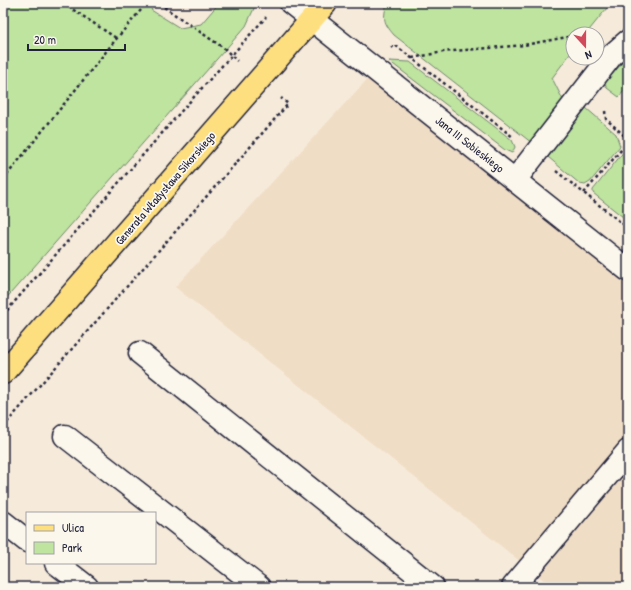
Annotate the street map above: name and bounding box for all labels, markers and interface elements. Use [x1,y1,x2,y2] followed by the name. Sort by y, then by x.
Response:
[28,26,125,52] scale bar
[565,26,605,66] north arrow
[34,31,56,48] text: 20 m
[583,48,594,63] text: N
[432,112,508,176] street label: Jana III Sobieskiego
[111,127,219,248] street label: Generała Władysława Sikorskiego
[26,512,156,564] legend
[62,519,84,536] text: Ulica
[62,539,82,556] text: Park

